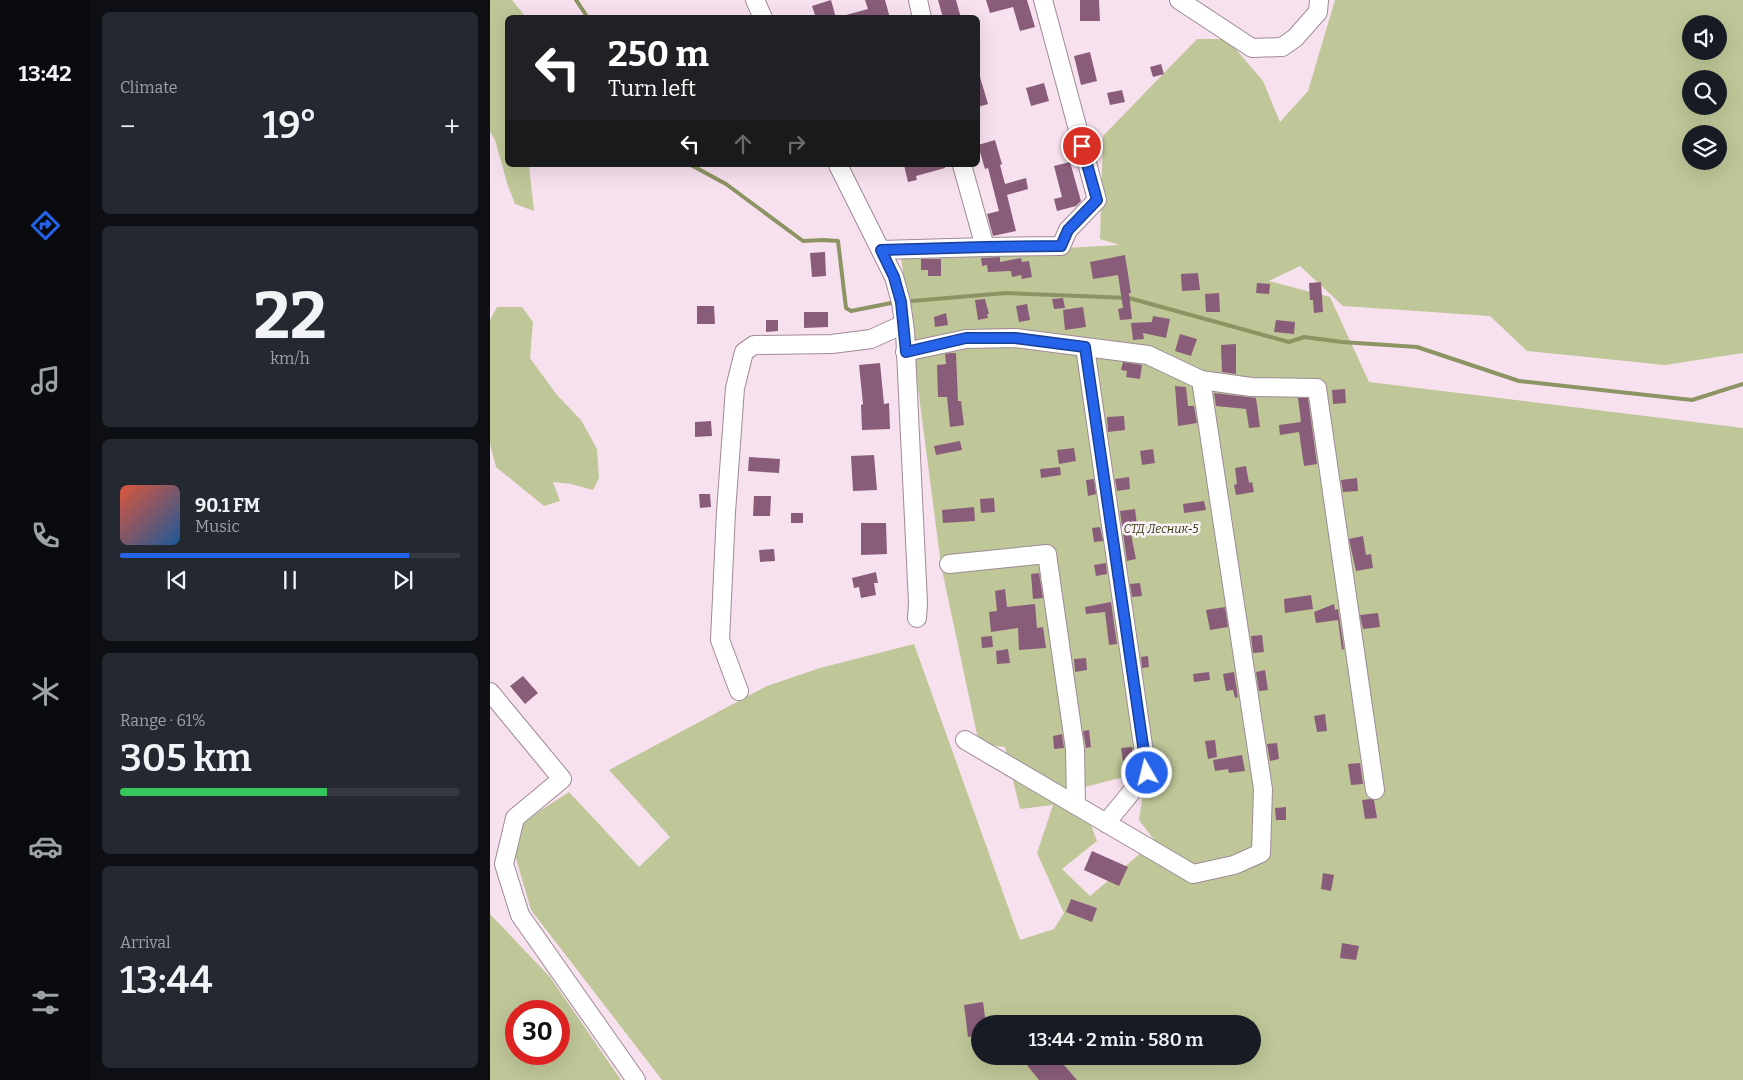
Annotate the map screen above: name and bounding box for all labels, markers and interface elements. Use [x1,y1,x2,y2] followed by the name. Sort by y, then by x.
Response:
[1682,15,1727,170] map controls
[1682,15,1727,60] button: sound
[608,33,709,75] text: 250 m
[525,35,590,100] icon: left
[18,60,72,87] text: 13:42
[1682,70,1727,115] button: search
[608,75,696,102] text: Turn left
[120,78,178,97] text: Climate
[262,102,317,148] text: 19°
[120,110,135,143] text: −
[444,110,460,143] text: +
[1061,125,1103,167] pin
[1682,125,1727,170] button: layers
[676,130,704,158] icon: left
[729,130,757,158] icon: ahead
[782,130,810,158] icon: right
[1068,132,1096,160] icon: arrive
[28,208,63,243] icon: directions
[253,277,327,355] text: 22
[270,349,310,368] text: km/h
[28,363,63,398] icon: music
[195,494,260,517] text: 90.1 FM
[195,517,240,536] text: Music
[28,518,63,553] icon: phone
[1124,522,1199,536] park label: СТД Лесник-5
[163,566,191,594] icon: previous
[276,566,304,594] icon: pause
[389,566,417,594] icon: next
[28,674,63,709] icon: climate
[120,711,206,730] text: Range · 61%
[120,735,252,781] text: 305 km
[1120,746,1172,798] position arrow
[28,829,63,864] icon: car
[120,933,171,952] text: Arrival
[120,957,212,1003] text: 13:44
[28,985,63,1020] icon: filters
[505,1000,570,1065] speed limit sign: 30
[1029,1028,1203,1051] text: 13:44 · 2 min · 580 m

